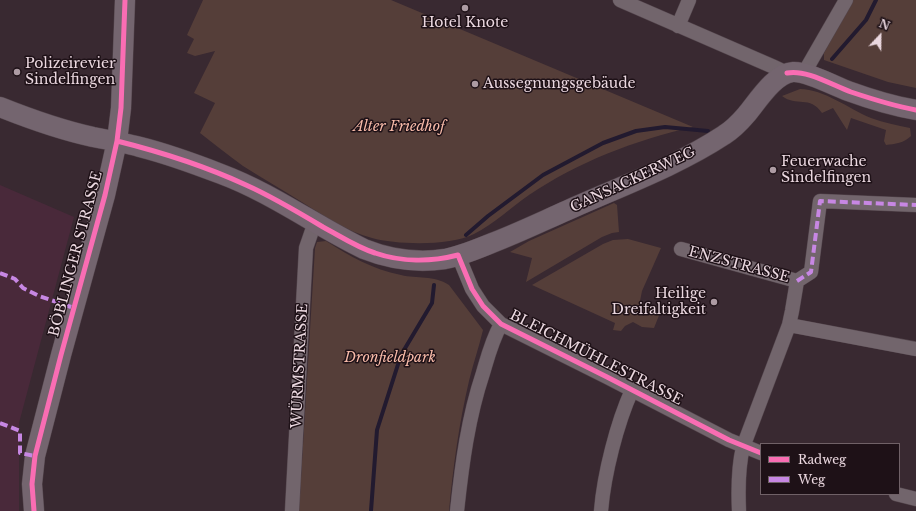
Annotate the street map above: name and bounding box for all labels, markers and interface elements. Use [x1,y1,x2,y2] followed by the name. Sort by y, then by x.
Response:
[460,3,470,13] marker: Hotel Knote
[422,15,508,31] place label: Hotel Knote
[860,16,900,56] north arrow
[877,16,892,33] text: N
[25,56,116,88] place label: Polizeirevier Sindelfingen
[12,67,22,77] marker: Polizeirevier Sindelfingen
[483,76,636,92] place label: Aussegnungsgebäude
[470,79,480,89] marker: Aussegnungsgebäude
[353,119,445,135] park label: Alter Friedhof
[568,144,698,216] street label: GANSACKERWEG
[781,154,871,186] place label: Feuerwache Sindelfingen
[768,165,778,175] marker: Feuerwache Sindelfingen
[46,169,106,339] street label: BÖBLINGER STRASSE
[687,243,791,287] street label: ENZSTRASSE
[612,286,706,318] place label: Heilige Dreifaltigkeit
[709,297,719,307] marker: Heilige Dreifaltigkeit
[288,303,312,429] street label: WÜRMSTRASSE
[507,307,685,409] street label: BLEICHMÜHLESTRASSE
[344,350,436,366] park label: Dronfieldpark
[760,443,900,495] legend
[798,452,846,467] text: Radweg
[798,472,825,487] text: Weg

